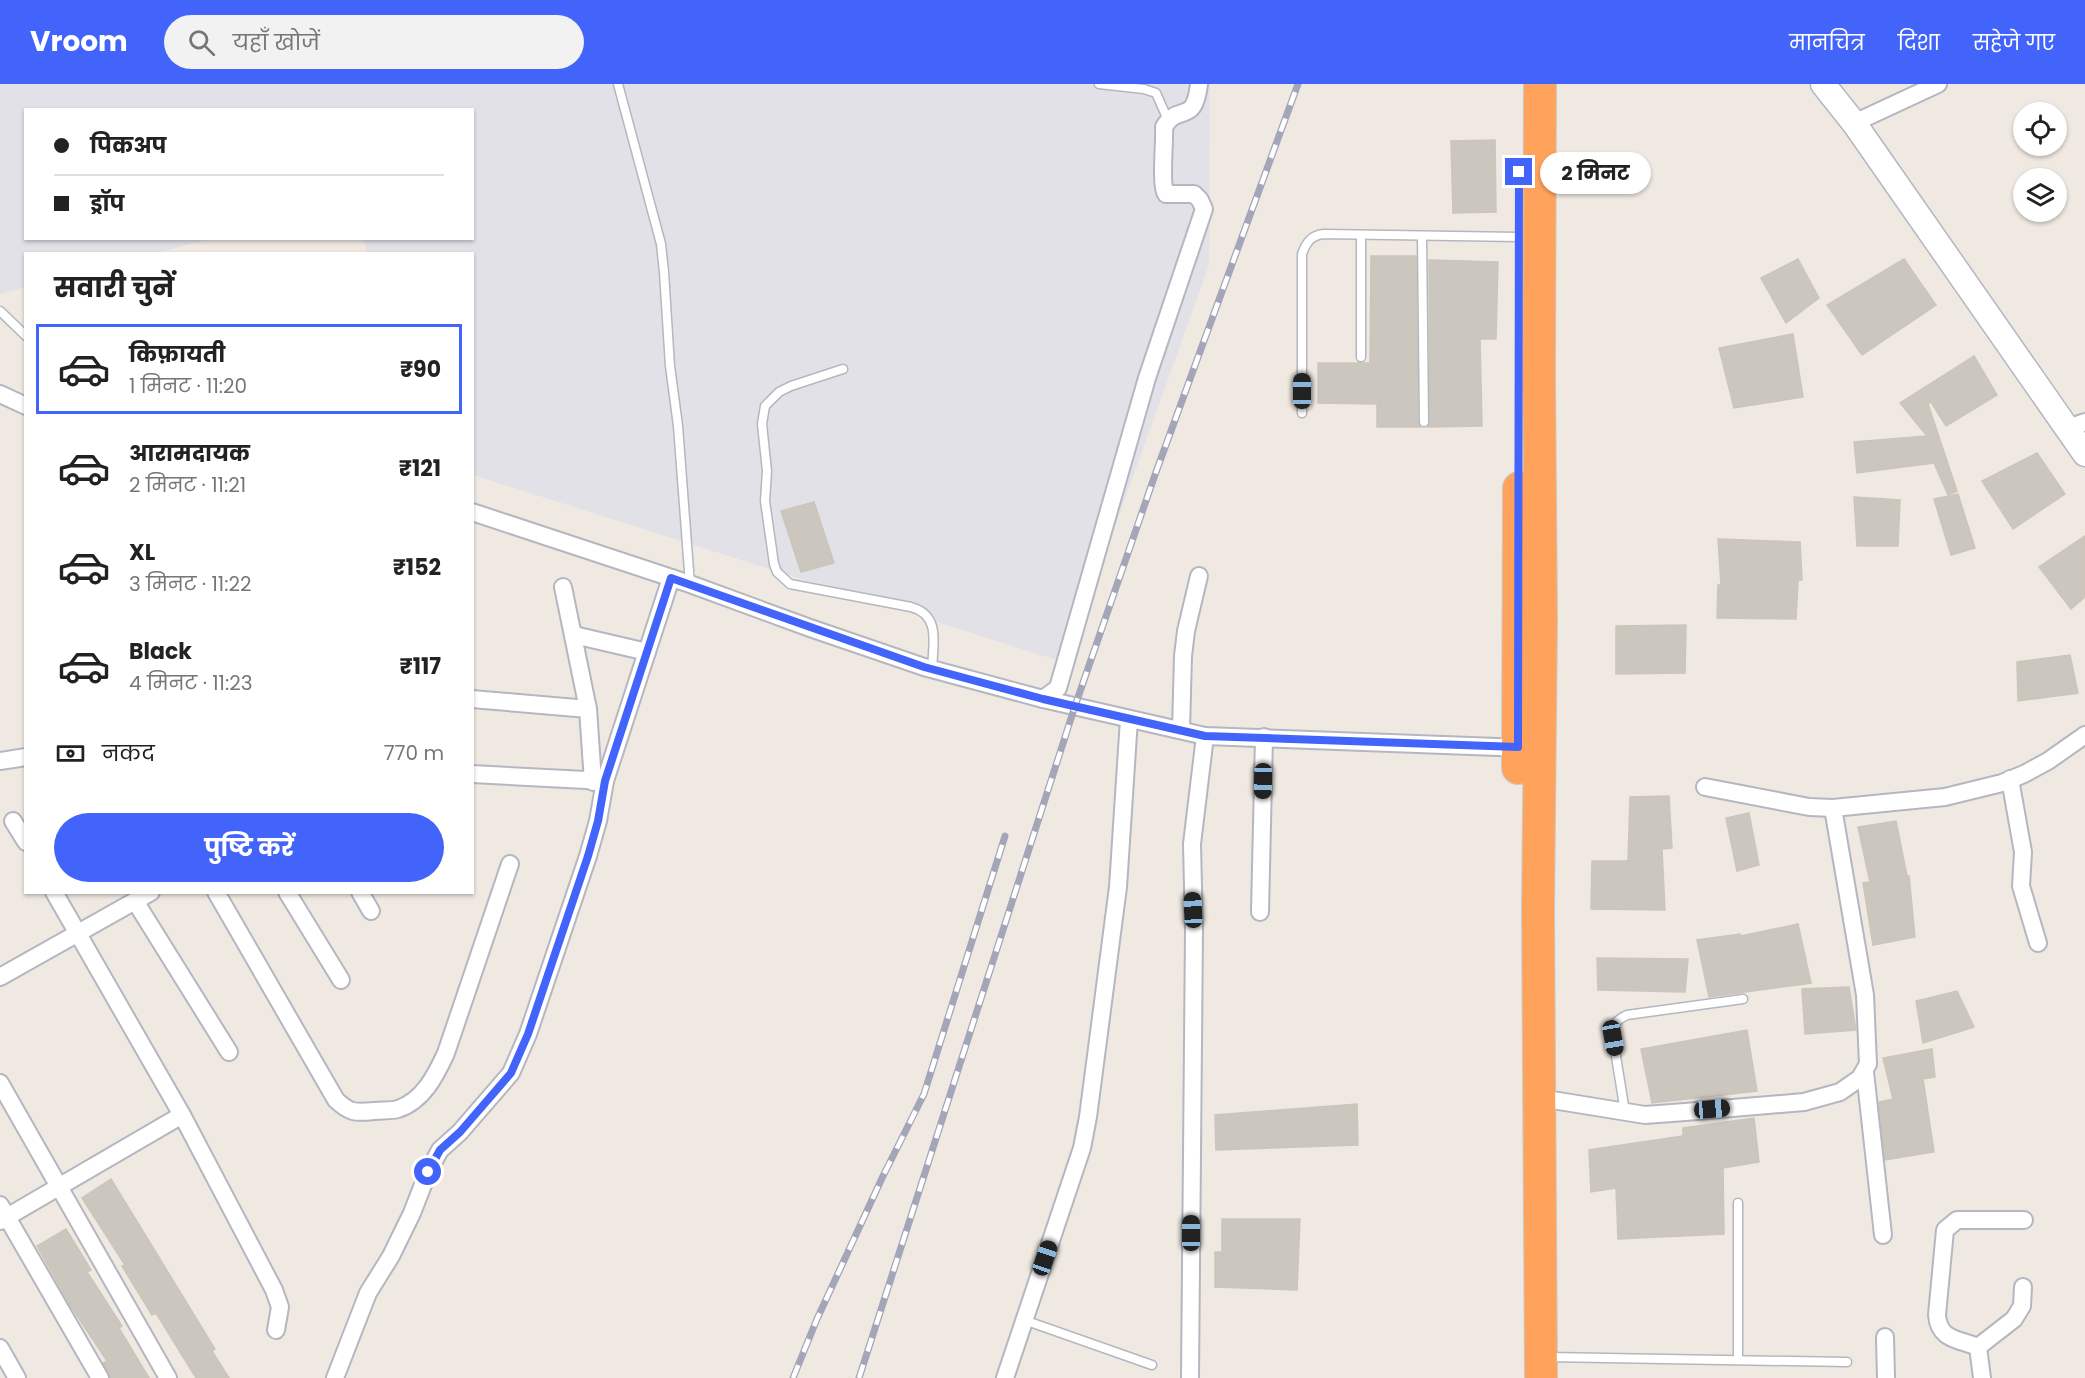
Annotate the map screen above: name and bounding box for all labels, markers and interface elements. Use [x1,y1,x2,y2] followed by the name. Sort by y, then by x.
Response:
[164,15,584,69] search box
[30,22,128,61] text: Vroom
[185,26,218,59] icon: search
[233,27,320,58] text: यहाँ खोजें
[1789,28,1865,57] text: मानचित्र
[1898,28,1940,57] text: दिशा
[1973,28,2055,57] text: सहेजे गए
[2013,102,2067,222] map controls
[2013,102,2067,156] button: locate
[90,130,167,161] text: पिकअप
[1540,151,1651,193] callout: 2 मिनट
[1505,158,1532,185] route end
[1561,159,1630,187] text: 2 मिनट
[2013,168,2067,222] button: layers
[90,188,124,219] text: ड्रॉप
[54,269,174,306] text: सवारी चुनें
[129,339,225,370] text: किफ़ायती
[57,342,111,396] icon: car
[400,354,441,385] text: ₹90
[129,372,247,400] text: 1 मिनट · 11:20
[1293,373,1311,409] car
[129,438,250,469] text: आरामदायक
[57,441,111,495] icon: car
[399,453,441,484] text: ₹121
[129,471,246,499] text: 2 मिनट · 11:21
[129,537,155,568] text: XL
[57,540,111,594] icon: car
[393,552,441,583] text: ₹152
[129,570,251,598] text: 3 मिनट · 11:22
[129,636,192,667] text: Black
[57,639,111,693] icon: car
[400,651,441,682] text: ₹117
[129,669,253,697] text: 4 मिनट · 11:23
[54,737,87,770] icon: cash
[102,738,155,769] text: नकद
[384,739,444,767] text: 770 m
[1254,763,1272,799] car
[54,813,444,882] button: पुष्टि करें
[1183,892,1203,928] car
[1601,1019,1625,1057] car
[1693,1098,1731,1120] car
[414,1158,441,1185] route start
[1182,1215,1200,1251] car
[1031,1238,1059,1278] car

